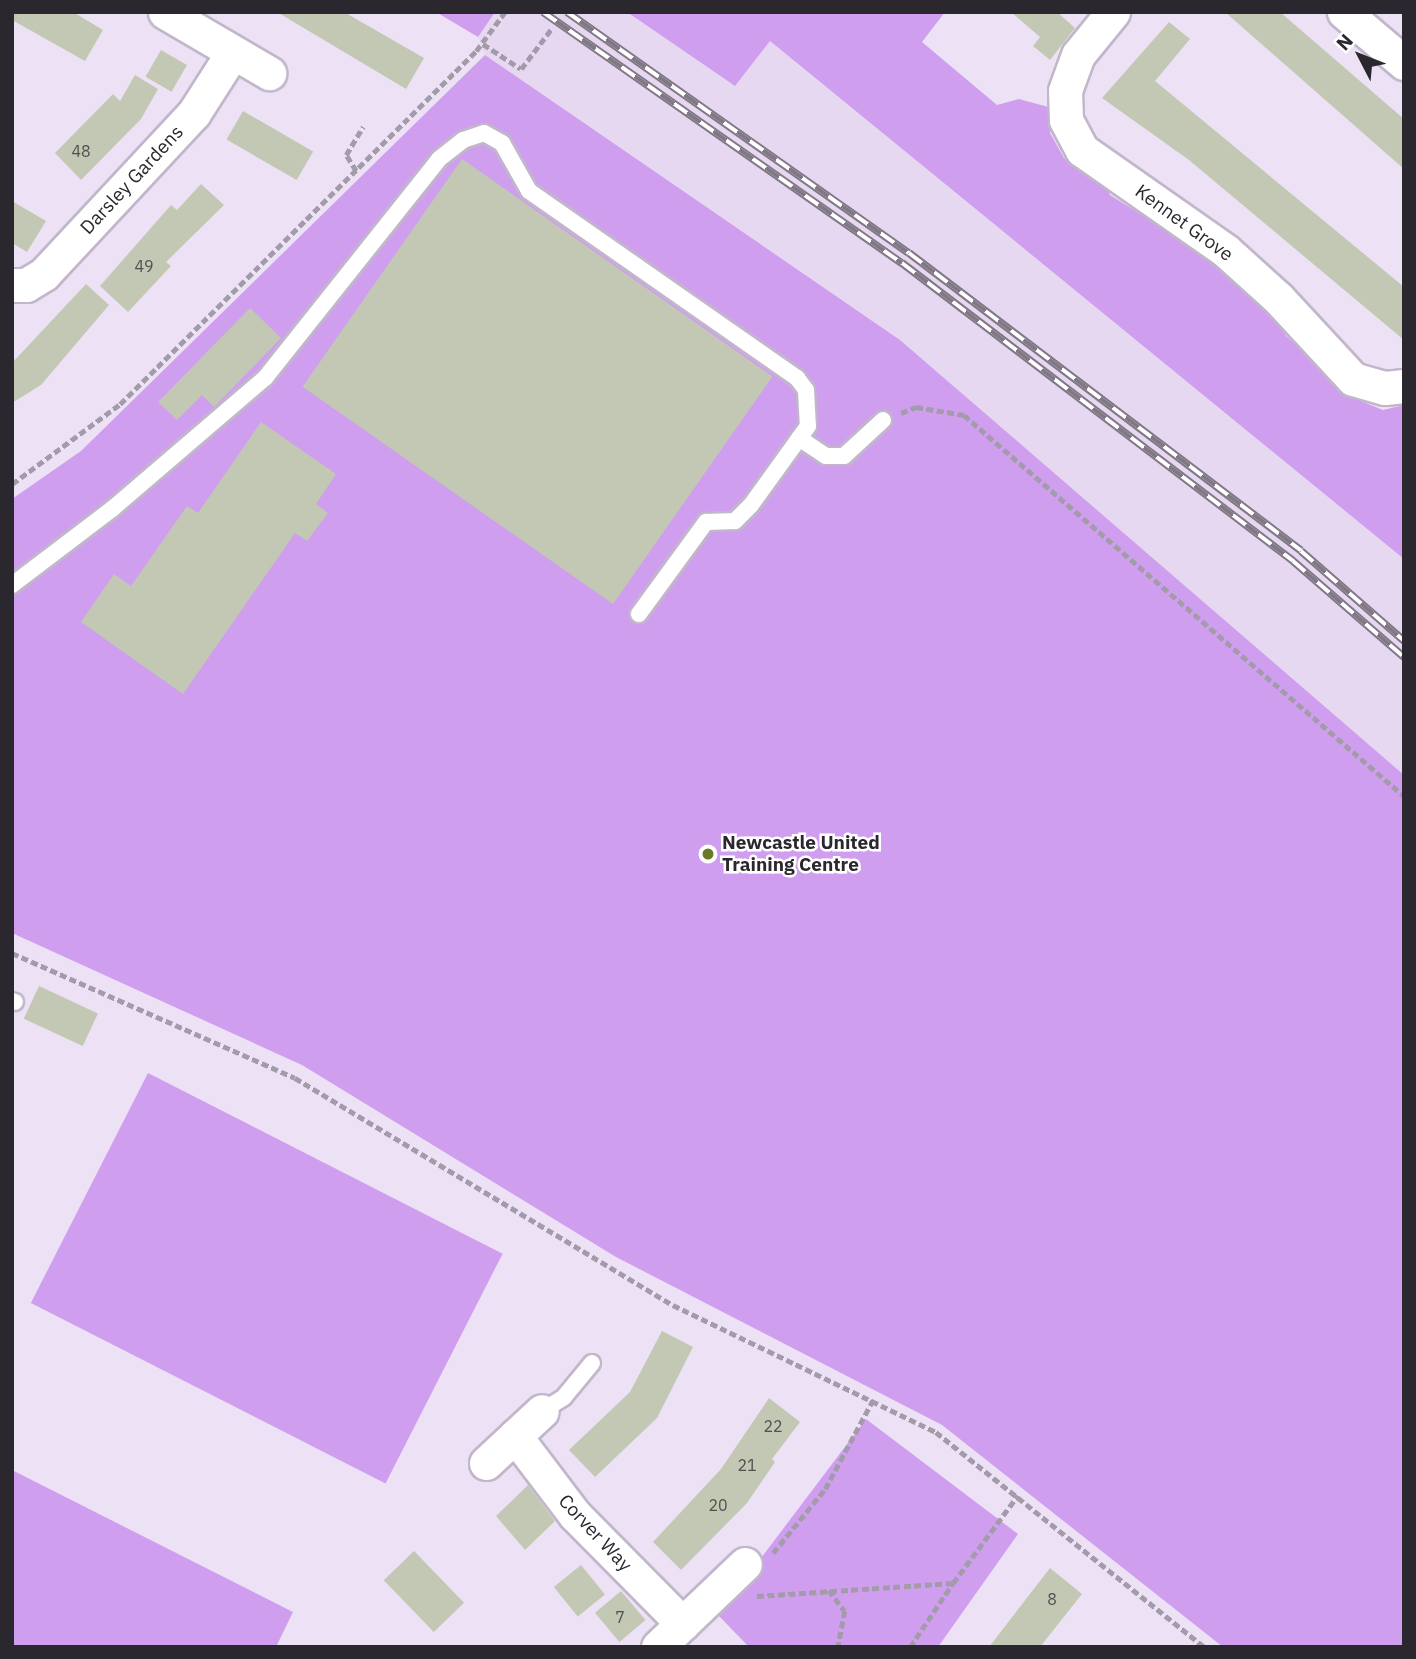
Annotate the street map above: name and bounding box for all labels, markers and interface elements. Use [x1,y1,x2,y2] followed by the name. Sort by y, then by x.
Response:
[1325,21,1395,91] north arrow
[1331,29,1358,55] text: N
[76,121,188,239] street label: Darsley Gardens
[71,141,91,161] house number: 48
[1131,180,1237,266] street label: Kennet Grove
[134,256,154,276] house number: 49
[722,832,880,876] place label: Newcastle United Training Centre
[700,846,716,862] marker: Newcastle United Training Centre
[763,1416,783,1436] house number: 22
[737,1455,757,1475] house number: 21
[554,1490,636,1576] street label: Corver Way
[708,1495,728,1515] house number: 20
[1047,1589,1057,1609] house number: 8
[615,1607,625,1627] house number: 7

